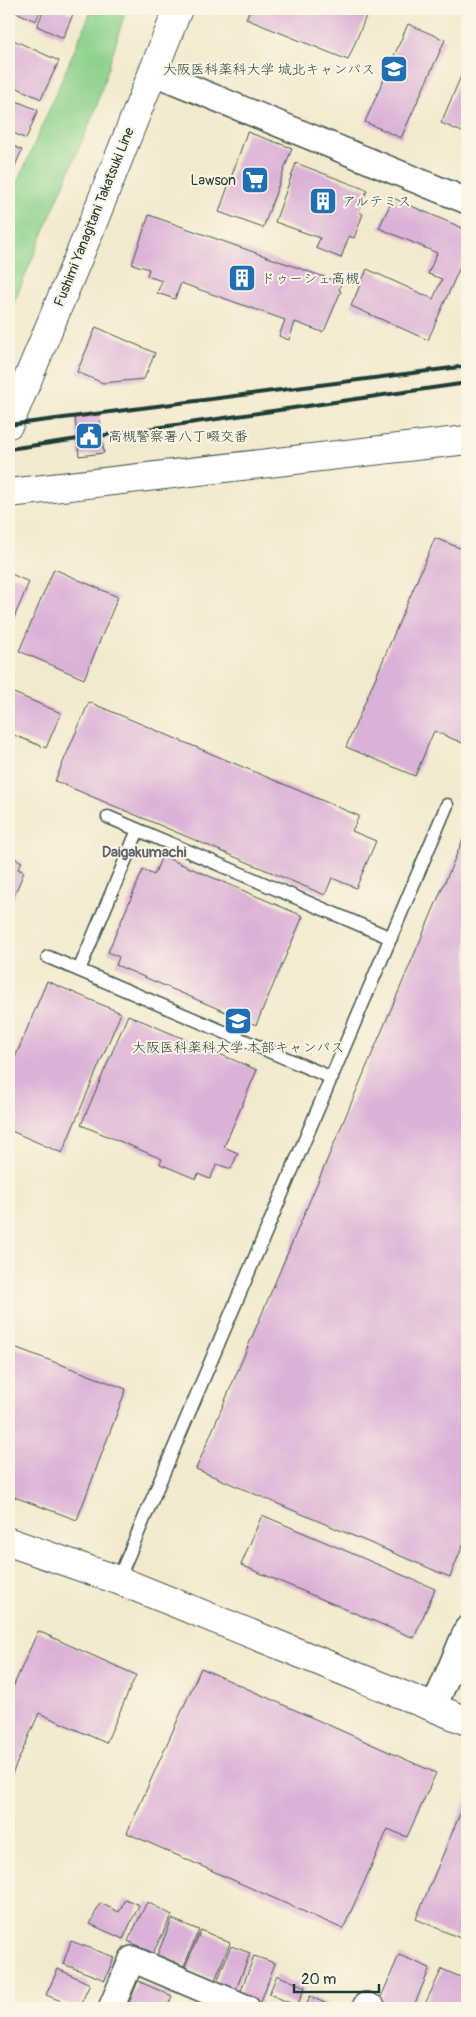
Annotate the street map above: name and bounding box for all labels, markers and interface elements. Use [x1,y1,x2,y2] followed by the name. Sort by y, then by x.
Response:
[379,54,409,84] school or university icon: 大阪医科薬科大学 城北キャンパス
[163,61,375,78] place label: 大阪医科薬科大学 城北キャンパス
[50,125,138,309] street label: Fushimi Yanagitani Takatsuki Line
[240,165,270,195] supermarket icon: Lawson
[191,172,236,189] place label: Lawson
[308,186,338,216] building icon: アルテミス
[342,193,411,210] place label: アルテミス
[227,263,257,293] building icon: ドゥーシェ高槻
[261,270,360,287] place label: ドゥーシェ高槻
[74,421,104,451] public building icon: 高槻警察署八丁畷交番
[108,428,248,445] place label: 高槻警察署八丁畷交番
[102,843,187,862] district label: Daigakumachi
[223,1006,253,1036] school or university icon: 大阪医科薬科大学 本部キャンパス
[132,1039,344,1056] place label: 大阪医科薬科大学 本部キャンパス
[294,1962,378,1994] scale bar
[301,1970,336,1989] text: 20 m

